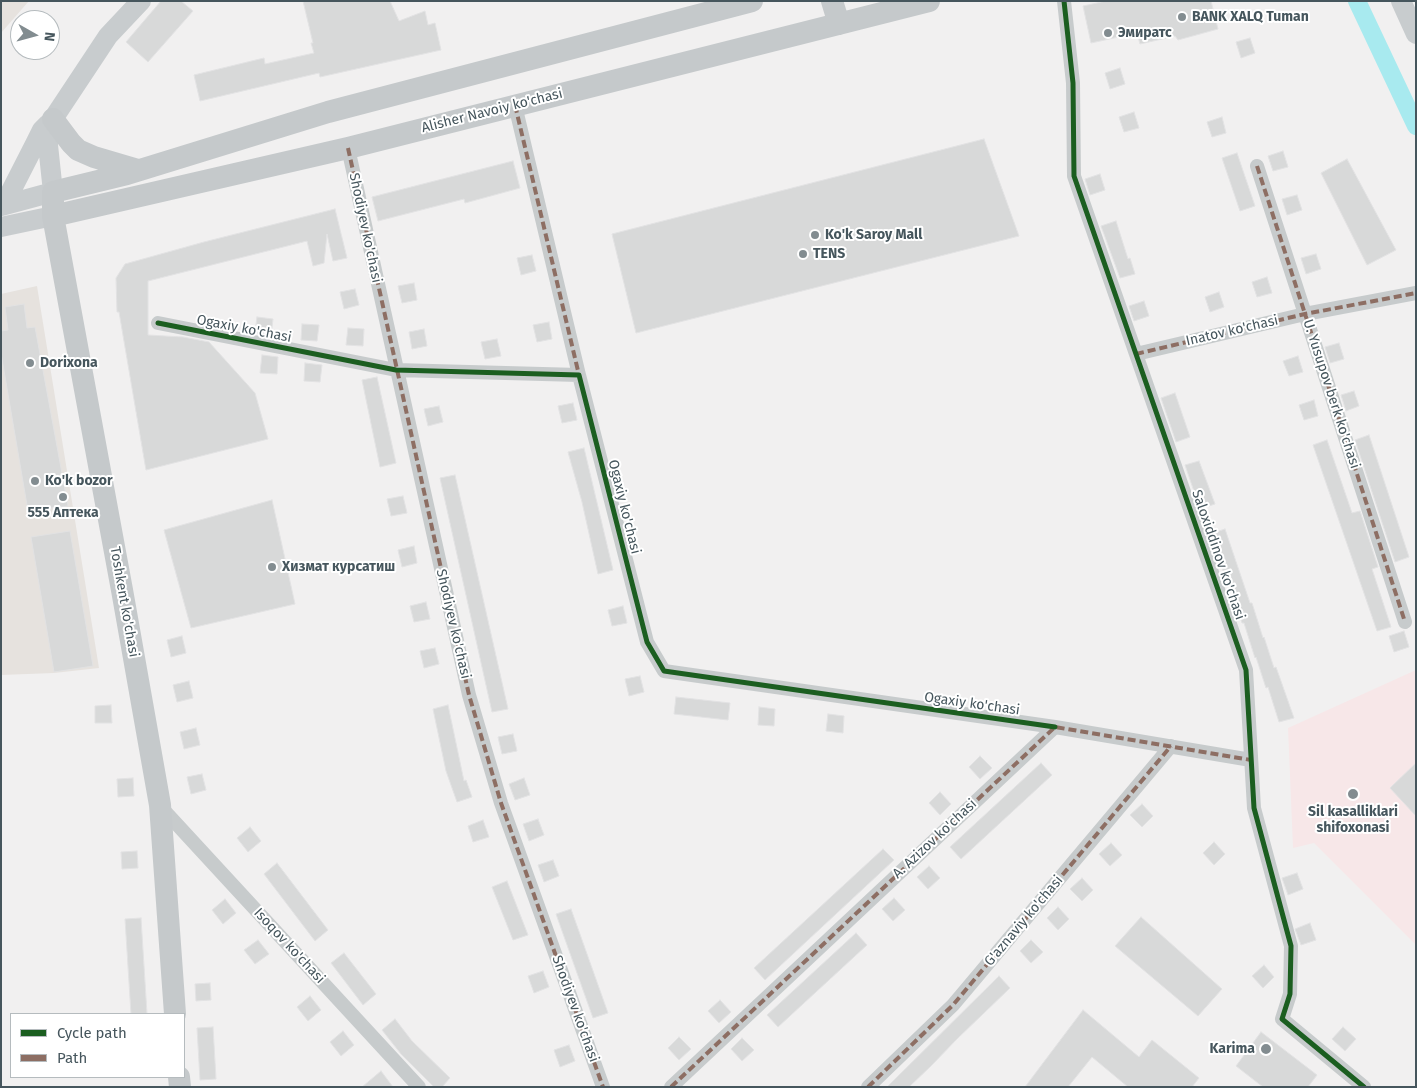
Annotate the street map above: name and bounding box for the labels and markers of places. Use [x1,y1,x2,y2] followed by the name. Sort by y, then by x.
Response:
[1192,9,1309,25] place label: BANK XALQ Tuman
[1176,11,1188,23] marker: BANK XALQ Tuman
[1118,25,1172,41] place label: Эмиратс
[1102,27,1114,39] marker: Эмиратс
[825,227,922,243] place label: Ko'k Saroy Mall
[809,229,821,241] marker: Ko'k Saroy Mall
[813,246,845,262] place label: TENS
[797,248,809,260] marker: TENS
[40,355,98,371] place label: Dorixona
[24,357,36,369] marker: Dorixona
[45,473,113,489] place label: Ko'k bozor
[29,475,41,487] marker: Ko'k bozor
[57,491,69,503] marker: 555 Аптека
[27,505,99,521] place label: 555 Аптека
[282,559,395,575] place label: Хизмат курсатиш
[266,561,278,573] marker: Хизмат курсатиш
[1346,787,1360,801] marker: Sil kasalliklari shifoxonasi
[1308,804,1398,836] place label: Sil kasalliklari shifoxonasi
[1210,1041,1255,1057] place label: Karima
[1259,1042,1273,1056] marker: Karima

